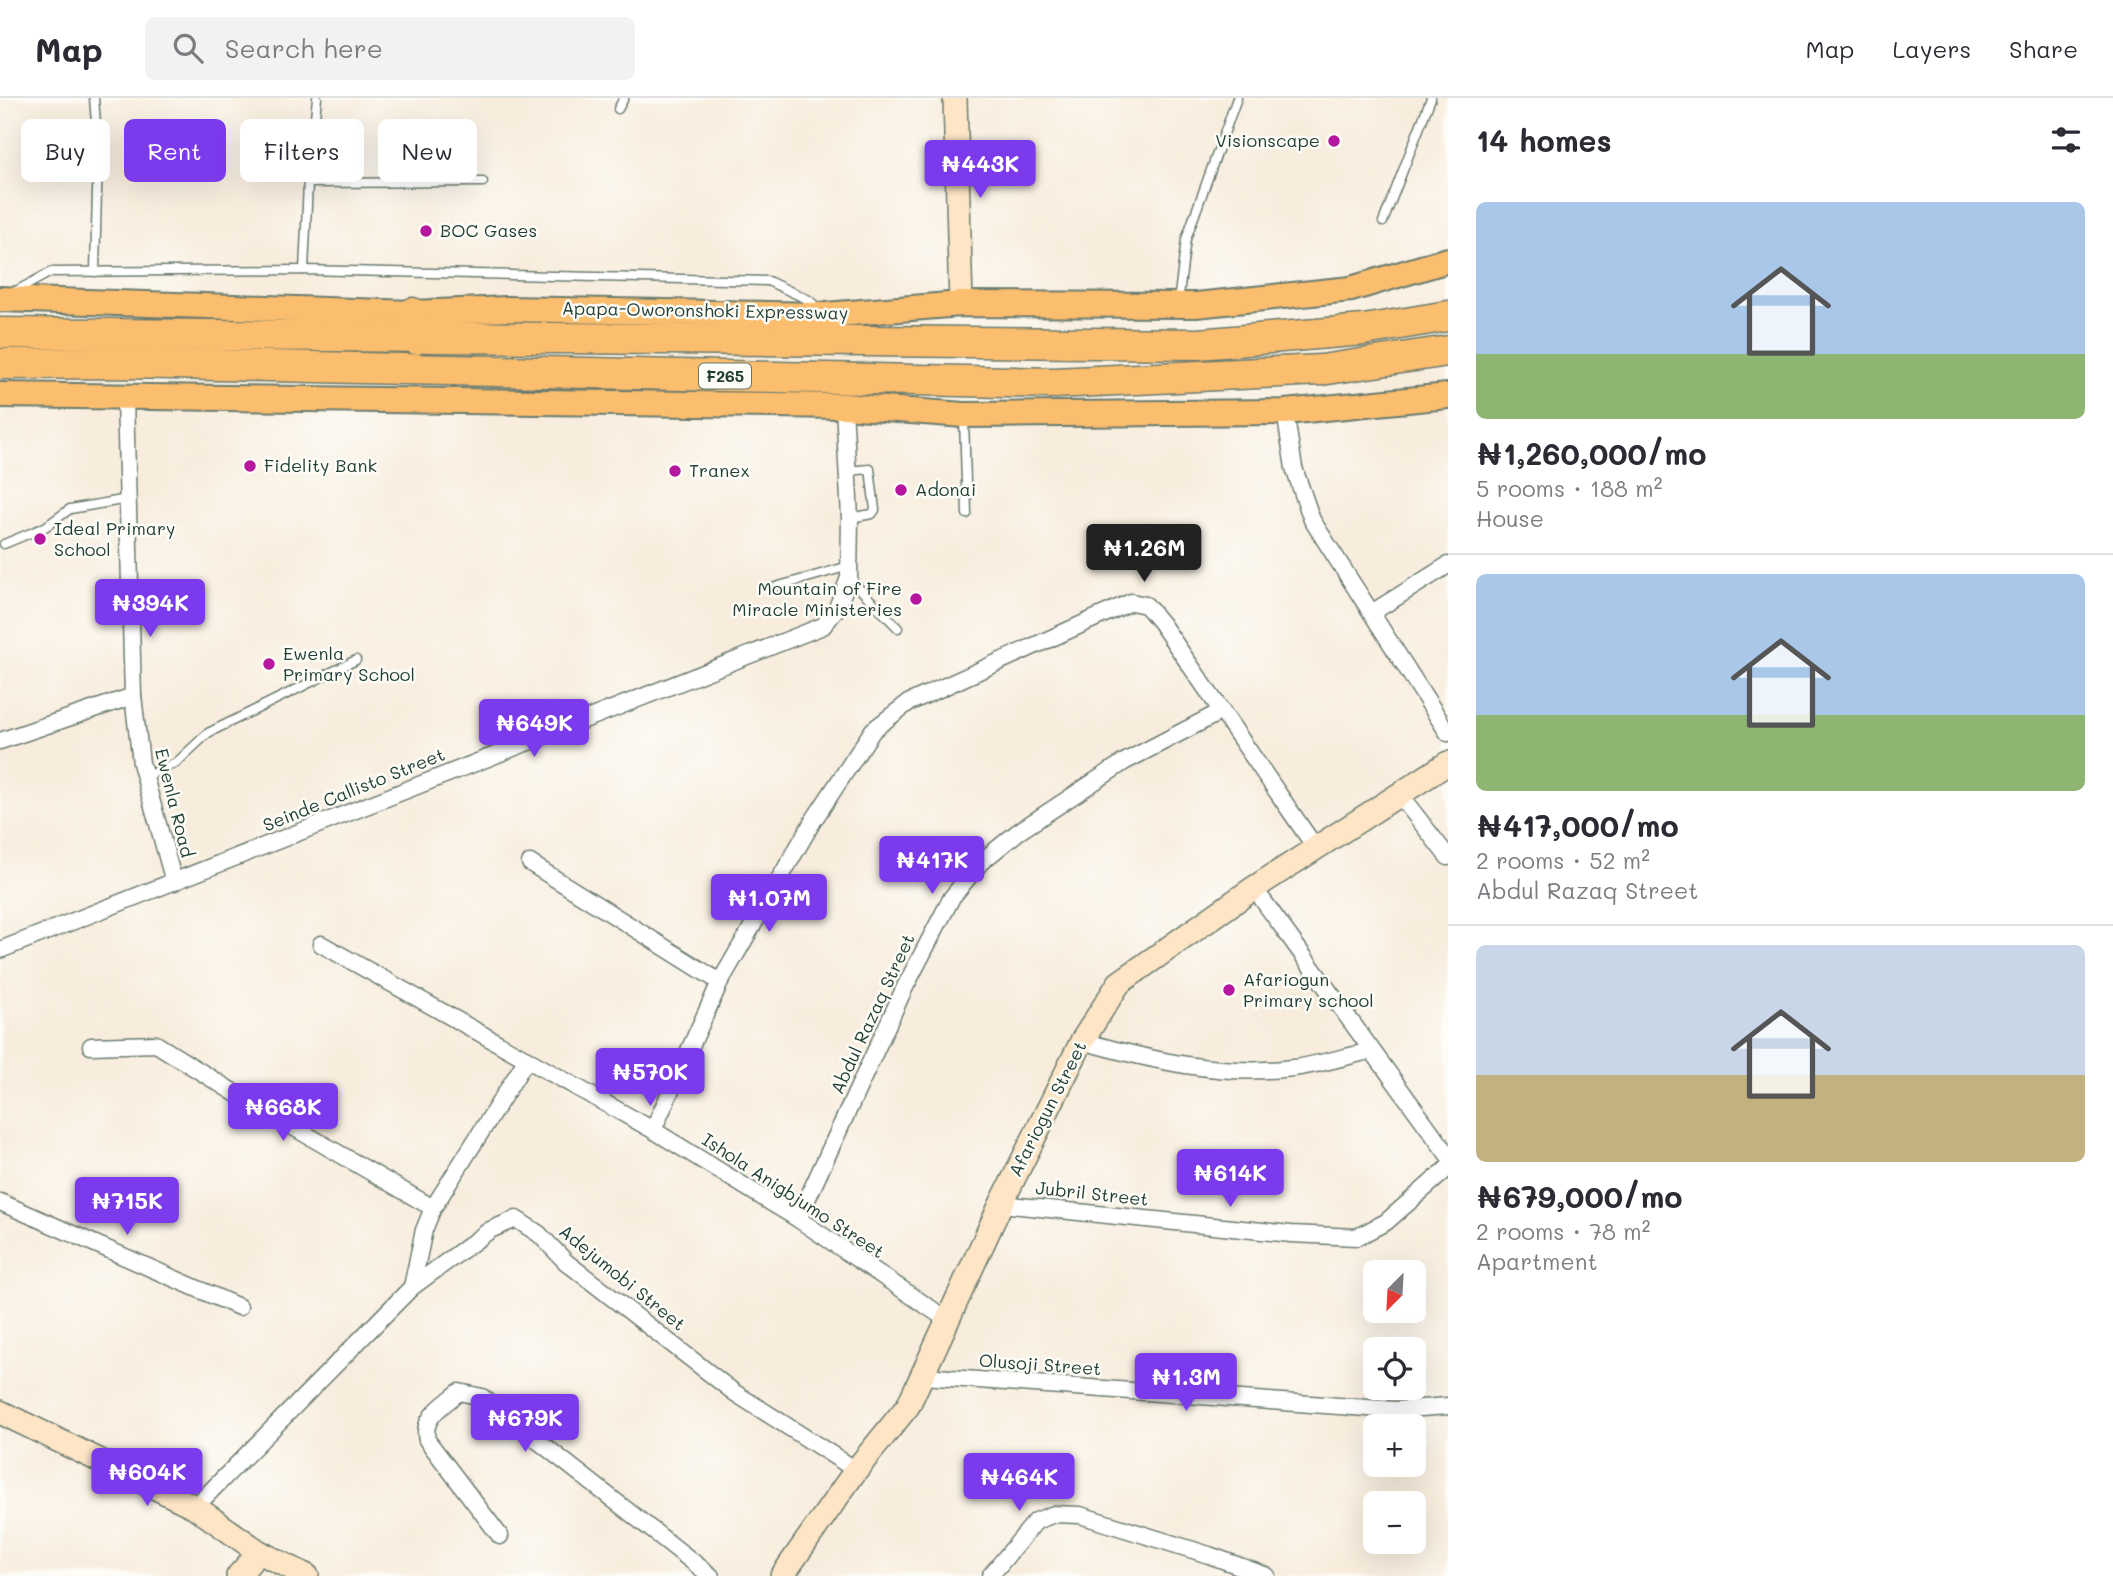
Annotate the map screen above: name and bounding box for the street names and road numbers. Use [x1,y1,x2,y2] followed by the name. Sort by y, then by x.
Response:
[562,296,848,324] street label: Apapa-Oworonshoki Expressway
[699,364,751,388] road number: F265
[259,742,448,837] street label: Seinde Callisto Street
[150,746,200,860] street label: Ewenla Road
[824,930,920,1098] street label: Abdul Razaq Street
[1003,1037,1092,1180] street label: Afariogun Street
[698,1127,889,1263] street label: Ishola Anigbjumo Street
[1035,1175,1150,1211] street label: Jubril Street
[554,1219,691,1336] street label: Adejumobi Street
[978,1348,1102,1380] street label: Olusoji Street

